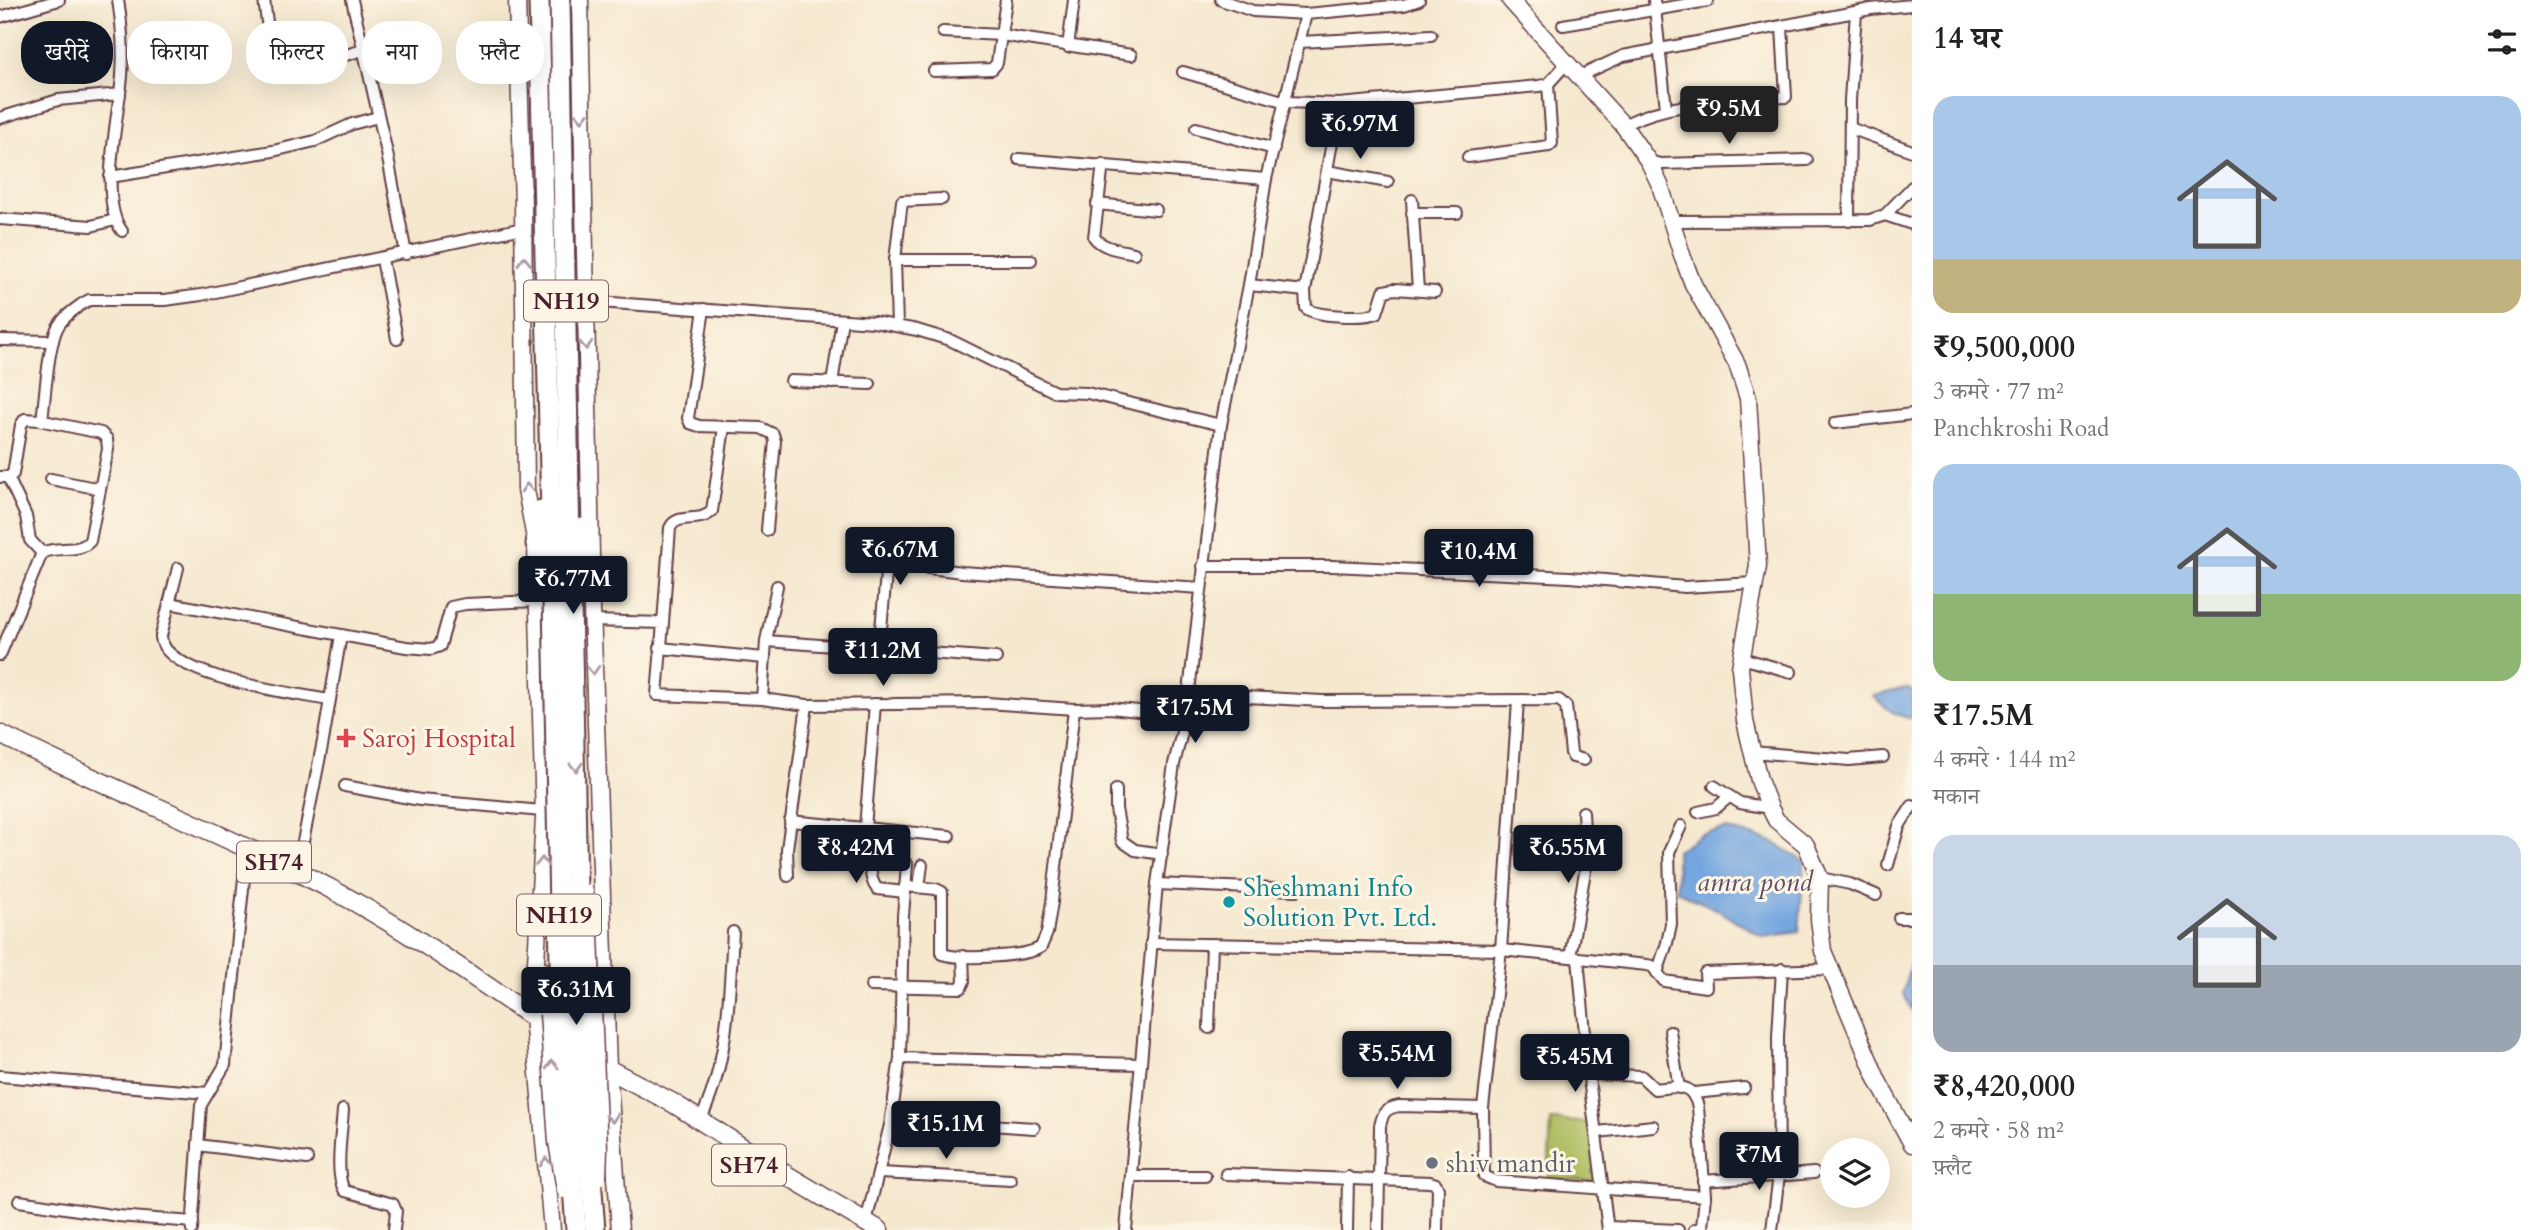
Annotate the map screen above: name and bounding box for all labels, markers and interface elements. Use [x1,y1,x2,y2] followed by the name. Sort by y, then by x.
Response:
[1933,18,2002,59] text: 14 घर
[21,21,113,84] chip: खरीदें
[127,21,232,84] chip: किराया
[246,21,348,84] chip: फ़िल्टर
[362,21,442,84] chip: नया
[456,21,544,84] chip: फ़्लैट
[2483,23,2521,61] icon: filters
[1680,86,1778,146] pin: ₹9.5M
[1696,93,1762,124] text: ₹9.5M
[1303,102,1417,161] pin: ₹6.97M
[1321,108,1399,139] text: ₹6.97M
[574,112,589,123] one-way arrow
[2164,141,2290,267] icon: home
[516,255,531,266] one-way arrow
[524,280,608,322] road number: NH19
[1933,327,2075,368] text: ₹9,500,000
[579,339,594,350] one-way arrow
[1933,376,2064,407] text: 3 कमरे · 77 m²
[1933,413,2109,444] text: Panchkroshi Road
[520,483,535,494] one-way arrow
[2164,509,2290,635] icon: home
[843,528,957,587] pin: ₹6.67M
[1422,530,1536,589] pin: ₹10.4M
[861,534,939,565] text: ₹6.67M
[1440,536,1518,567] text: ₹10.4M
[516,556,630,616] pin: ₹6.77M
[534,563,612,594] text: ₹6.77M
[826,628,940,688] pin: ₹11.2M
[844,635,922,666] text: ₹11.2M
[586,665,601,676] one-way arrow
[1138,686,1252,745] pin: ₹17.5M
[1156,692,1234,723] text: ₹17.5M
[1933,695,2034,736] text: ₹17.5M
[362,721,516,756] place label: Saroj Hospital
[336,728,356,748] marker: Saroj Hospital
[1933,744,2076,775] text: 4 कमरे · 144 m²
[568,763,584,773] one-way arrow
[1933,781,1980,812] text: मकान
[799,826,913,885] pin: ₹8.42M
[1511,826,1625,885] pin: ₹6.55M
[817,832,895,863] text: ₹8.42M
[1529,832,1607,863] text: ₹6.55M
[237,842,311,882] road number: SH74
[534,856,549,867] one-way arrow
[1697,863,1814,901] water label: amra pond
[1243,870,1437,935] place label: Sheshmani Info Solution Pvt. Ltd.
[2164,880,2290,1006] icon: home
[517,894,601,936] road number: NH19
[1221,894,1237,910] marker: Sheshmani Info Solution Pvt. Ltd.
[519,968,633,1027] pin: ₹6.31M
[537,974,615,1005] text: ₹6.31M
[1340,1032,1454,1091] pin: ₹5.54M
[1518,1034,1632,1094] pin: ₹5.45M
[1358,1038,1436,1069] text: ₹5.54M
[1536,1041,1614,1072] text: ₹5.45M
[544,1059,559,1070] one-way arrow
[1933,1066,2075,1107] text: ₹8,420,000
[889,1102,1003,1161] pin: ₹15.1M
[907,1108,985,1139] text: ₹15.1M
[604,1112,619,1123] one-way arrow
[1933,1115,2064,1146] text: 2 कमरे · 58 m²
[1725,1132,1793,1192] pin: ₹7M
[1820,1138,1890,1208] map controls
[1820,1138,1890,1208] button: layers
[1735,1139,1783,1170] text: ₹7M
[712,1144,786,1185] road number: SH74
[1446,1146,1576,1181] place label: shiv mandir
[1933,1152,1971,1183] text: फ़्लैट
[1424,1155,1440,1171] marker: shiv mandir
[539,1156,554,1167] one-way arrow

